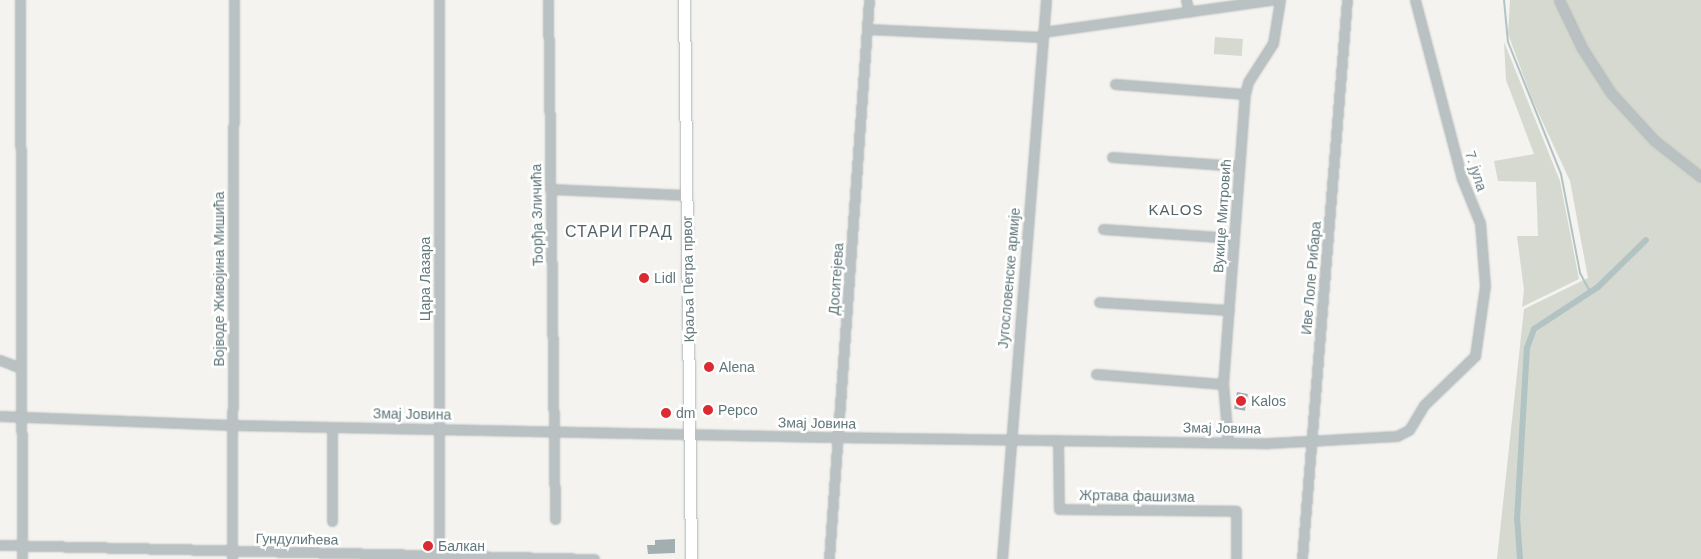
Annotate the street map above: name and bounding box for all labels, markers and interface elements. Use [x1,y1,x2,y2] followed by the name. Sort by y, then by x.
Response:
[1462,149,1490,193] street label: 7. јула
[1210,158,1234,274] street label: Вукице Митровић
[528,164,546,266] street label: Ђорђа Зличића
[211,191,227,367] street label: Војводе Живојина Мишића
[1148,201,1204,219] district label: KALOS
[994,207,1024,349] street label: Југословенске армије
[678,215,698,343] street label: Краља Петра првог
[1298,221,1324,335] street label: Иве Лоле Рибара
[564,222,674,242] district label: СТАРИ ГРАД
[417,237,433,321] street label: Цара Лазара
[825,242,847,316] street label: Доситејева
[654,270,676,286] place label: Lidl
[638,272,650,284] marker: Lidl
[719,359,755,375] place label: Alena
[703,361,715,373] marker: Alena
[1251,393,1286,409] place label: Kalos
[1235,395,1247,407] marker: Kalos
[718,402,758,418] place label: Pepco
[702,404,714,416] marker: Pepco
[373,405,451,423] street label: Змај Јовина
[676,405,695,421] place label: dm
[660,407,672,419] marker: dm
[778,414,856,432] street label: Змај Јовина
[1183,419,1261,437] street label: Змај Јовина
[1079,487,1195,505] street label: Жртава фашизма
[255,530,339,548] street label: Гундулићева
[438,538,485,554] place label: Балкан
[422,540,434,552] marker: Балкан

